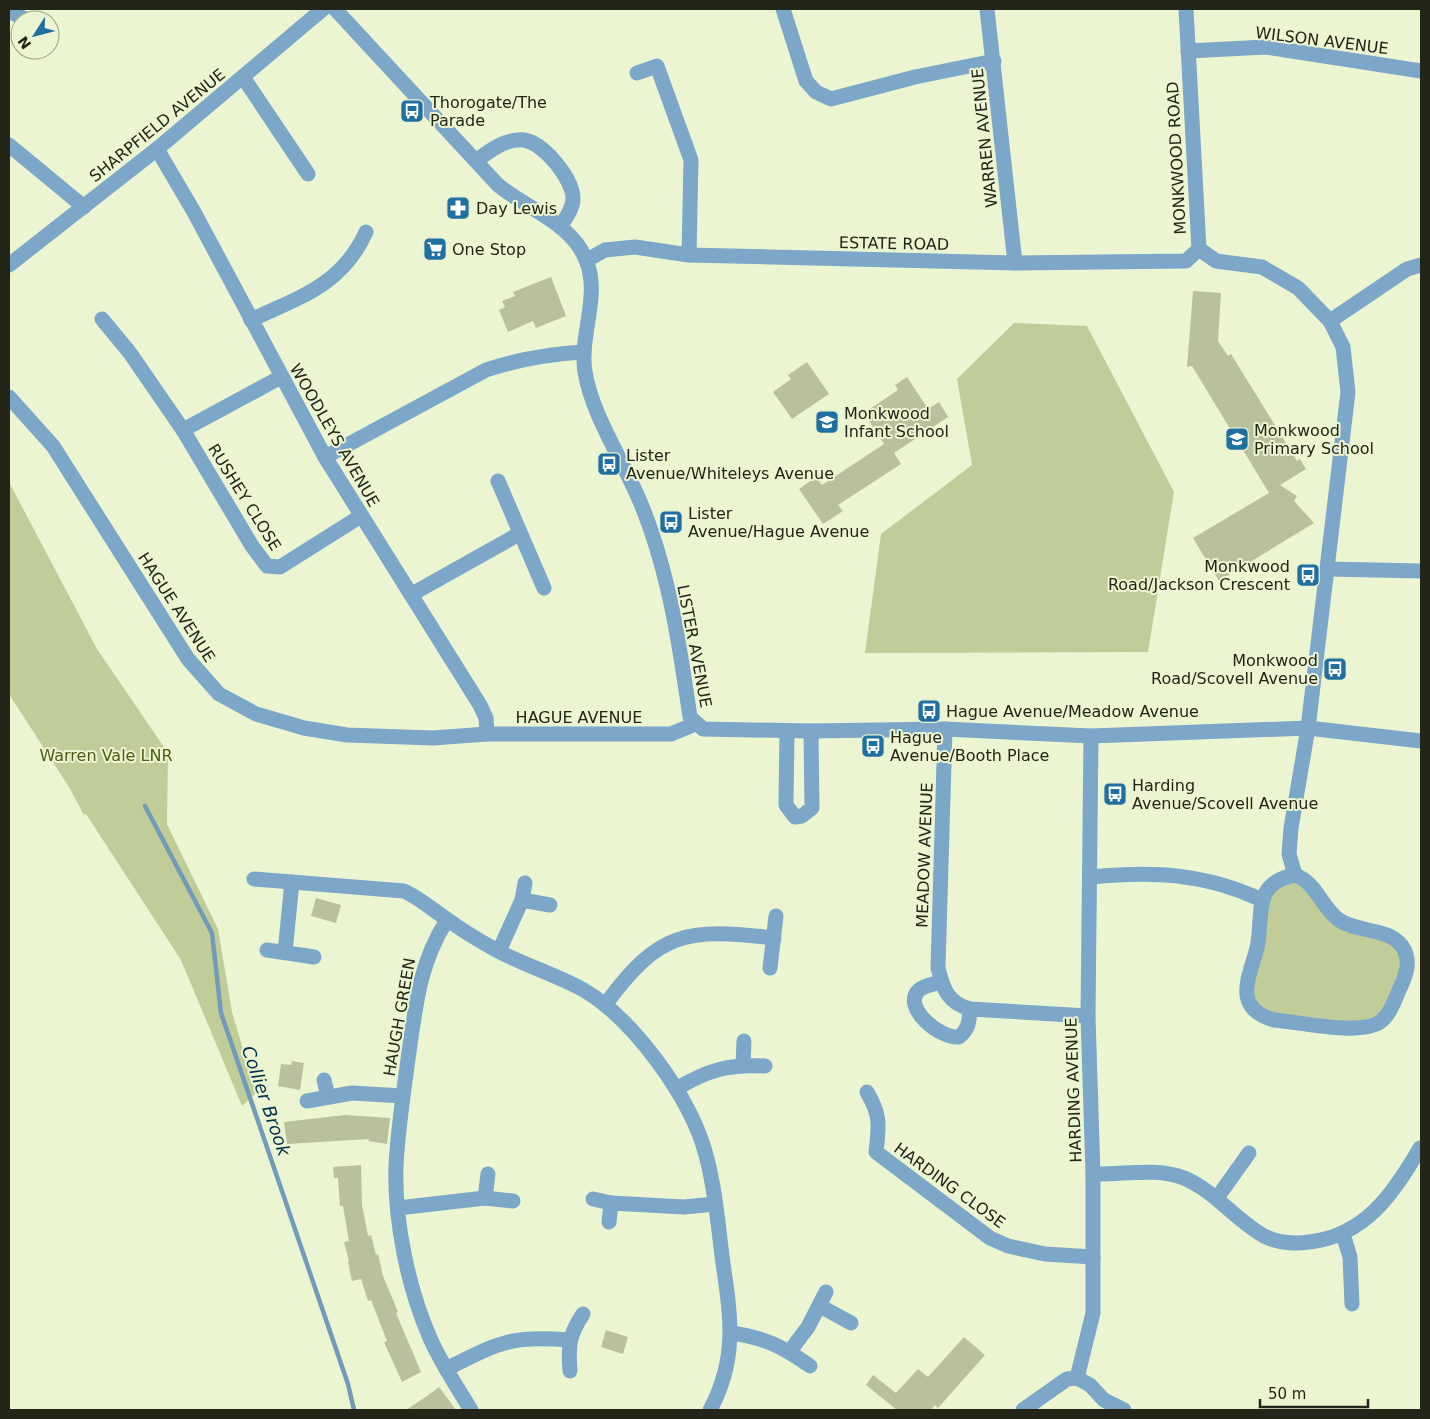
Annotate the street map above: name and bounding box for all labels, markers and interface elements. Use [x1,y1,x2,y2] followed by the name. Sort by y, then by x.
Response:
[10,10,60,60] north arrow
[1254,23,1390,58] street label: WILSON AVENUE
[15,33,34,52] text: N
[86,65,229,186] street label: SHARPFIELD AVENUE
[968,67,1001,209] street label: WARREN AVENUE
[1163,81,1190,235] street label: MONKWOOD ROAD
[429,93,547,130] place label: Thorogate/The Parade
[399,98,425,124] bus stop icon: Thorogate/The Parade
[445,195,471,221] pharmacy icon: Day Lewis
[476,199,557,218] place label: Day Lewis
[839,233,949,254] street label: ESTATE ROAD
[422,236,448,262] supermarket icon: One Stop
[452,240,526,259] place label: One Stop
[286,360,383,510] street label: WOODLEYS AVENUE
[844,404,949,441] place label: Monkwood Infant School
[814,409,840,435] school or university icon: Monkwood Infant School
[1254,421,1374,458] place label: Monkwood Primary School
[1224,426,1250,452] school or university icon: Monkwood Primary School
[204,440,285,554] street label: RUSHEY CLOSE
[626,446,834,483] place label: Lister Avenue/Whiteleys Avenue
[596,451,622,477] bus stop icon: Lister Avenue/Whiteleys Avenue
[688,504,869,541] place label: Lister Avenue/Hague Avenue
[658,509,684,535] bus stop icon: Lister Avenue/Hague Avenue
[134,549,219,666] street label: HAGUE AVENUE
[1108,557,1290,594] place label: Monkwood Road/Jackson Crescent
[1295,562,1321,588] bus stop icon: Monkwood Road/Jackson Crescent
[673,583,716,709] street label: LISTER AVENUE
[1151,651,1318,688] place label: Monkwood Road/Scovell Avenue
[1322,656,1348,682] bus stop icon: Monkwood Road/Scovell Avenue
[916,698,942,724] bus stop icon: Hague Avenue/Meadow Avenue
[946,702,1199,721] place label: Hague Avenue/Meadow Avenue
[516,708,642,727] street label: HAGUE AVENUE
[890,728,1049,765] place label: Hague Avenue/Booth Place
[860,733,886,759] bus stop icon: Hague Avenue/Booth Place
[39,746,173,765] park label: Warren Vale LNR
[1132,776,1318,813] place label: Harding Avenue/Scovell Avenue
[1102,781,1128,807] bus stop icon: Harding Avenue/Scovell Avenue
[912,782,937,928] street label: MEADOW AVENUE
[380,956,419,1078] street label: HAUGH GREEN
[1061,1017,1086,1163] street label: HARDING AVENUE
[238,1043,296,1160] water label: Collier Brook
[890,1139,1009,1232] street label: HARDING CLOSE
[1260,1376,1368,1408] scale bar
[1268,1385,1306,1403] text: 50 m

